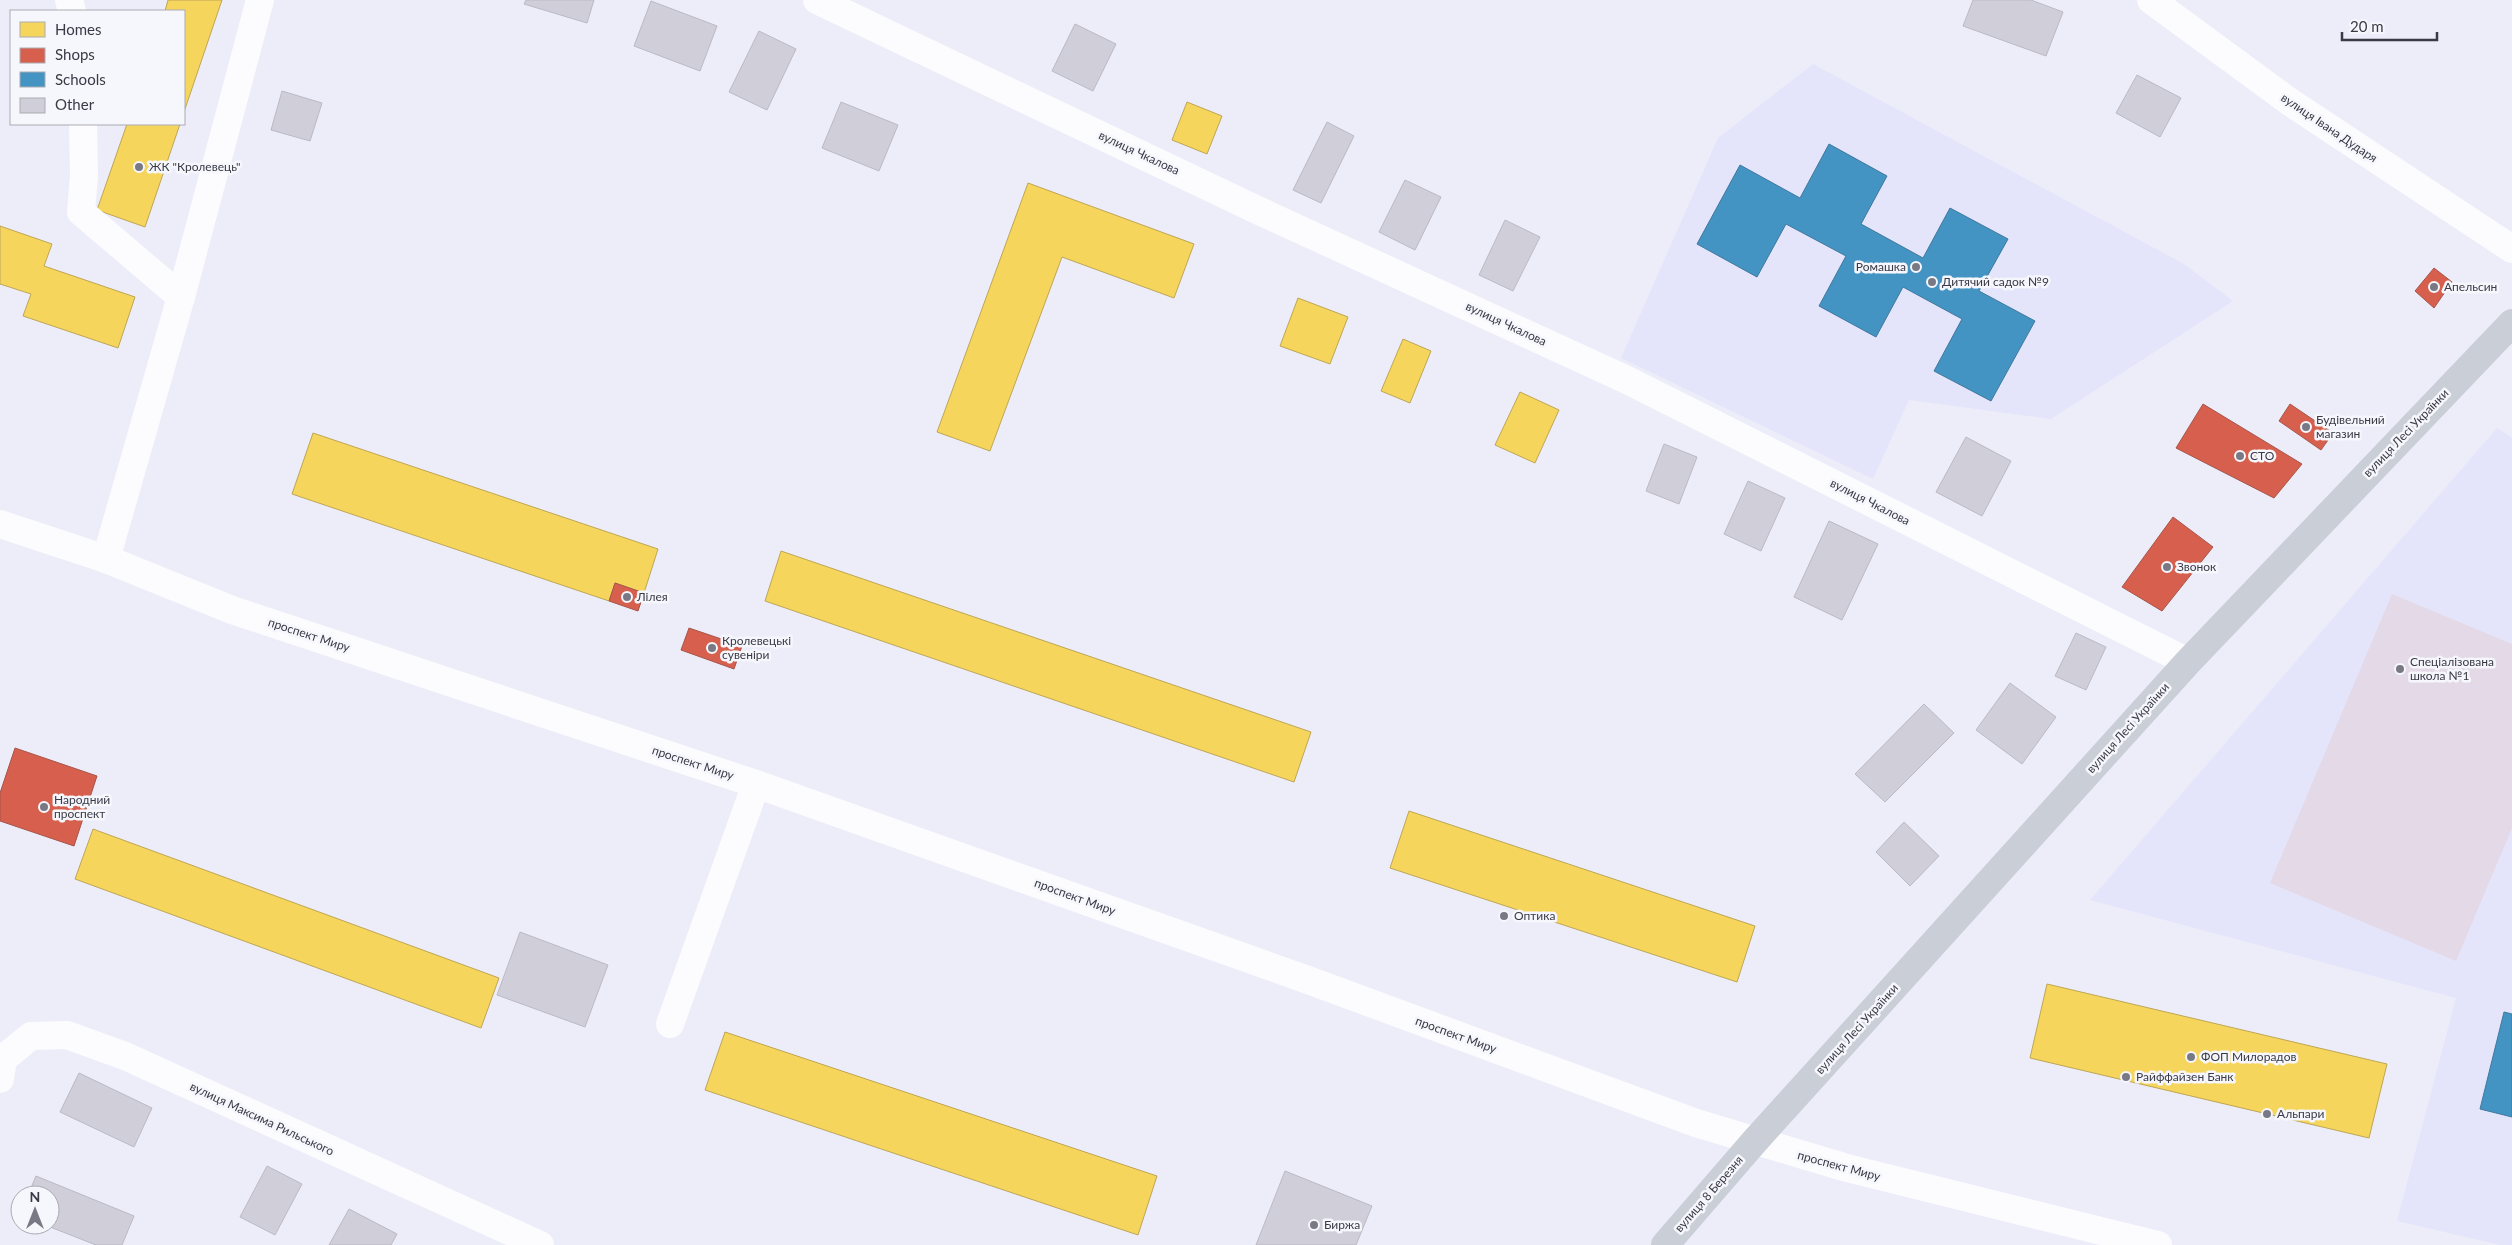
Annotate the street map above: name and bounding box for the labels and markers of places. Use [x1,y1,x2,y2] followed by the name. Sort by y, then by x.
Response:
[149,159,241,174] place label: ЖК "Кролевець"
[133,161,145,173] marker: ЖК "Кролевець"
[1856,259,1906,274] place label: Ромашка
[1910,261,1922,273] marker: Ромашка
[1942,274,2049,289] place label: Дитячий садок №9
[1926,276,1938,288] marker: Дитячий садок №9
[2444,279,2497,294] place label: Апельсин
[2428,281,2440,293] marker: Апельсин
[2316,412,2385,441] place label: Будівельний магазин
[2300,421,2312,433] marker: Будівельний магазин
[2250,448,2275,463] place label: СТО
[2234,450,2246,462] marker: СТО
[2177,559,2217,574] place label: Звонок
[2161,561,2173,573] marker: Звонок
[636,589,668,604] place label: Лілея
[621,591,633,603] marker: Лілея
[722,633,791,662] place label: Кролевецькі сувеніри
[706,642,718,654] marker: Кролевецькі сувеніри
[2410,654,2494,683] place label: Спеціалізована школа №1
[2394,663,2406,675] marker: Спеціалізована школа №1
[54,792,110,821] place label: Народний проспект
[38,801,50,813] marker: Народний проспект
[1514,908,1555,923] place label: Оптика
[1498,910,1510,922] marker: Оптика
[2201,1049,2296,1064] place label: ФОП Милорадов
[2185,1051,2197,1063] marker: ФОП Милорадов
[2136,1069,2234,1084] place label: Райффайзен Банк
[2120,1071,2132,1083] marker: Райффайзен Банк
[2277,1106,2324,1121] place label: Альпари
[2261,1108,2273,1120] marker: Альпари
[1324,1217,1360,1232] place label: Биржа
[1308,1219,1320,1231] marker: Биржа

